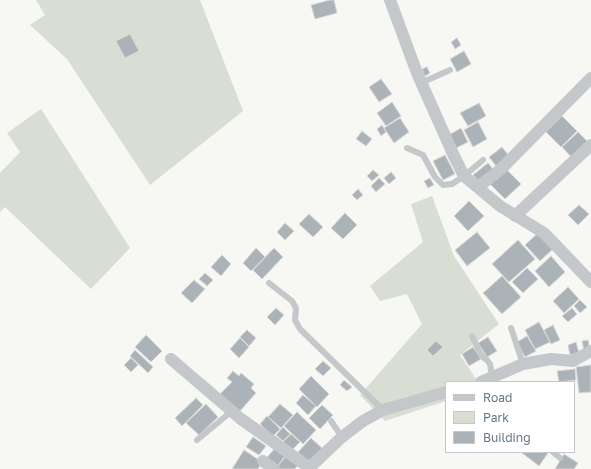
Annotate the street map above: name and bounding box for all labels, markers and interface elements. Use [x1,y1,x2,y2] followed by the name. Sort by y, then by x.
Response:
[445,381,575,453] legend
[483,390,512,405] text: Road
[483,410,509,425] text: Park
[483,430,531,445] text: Building

